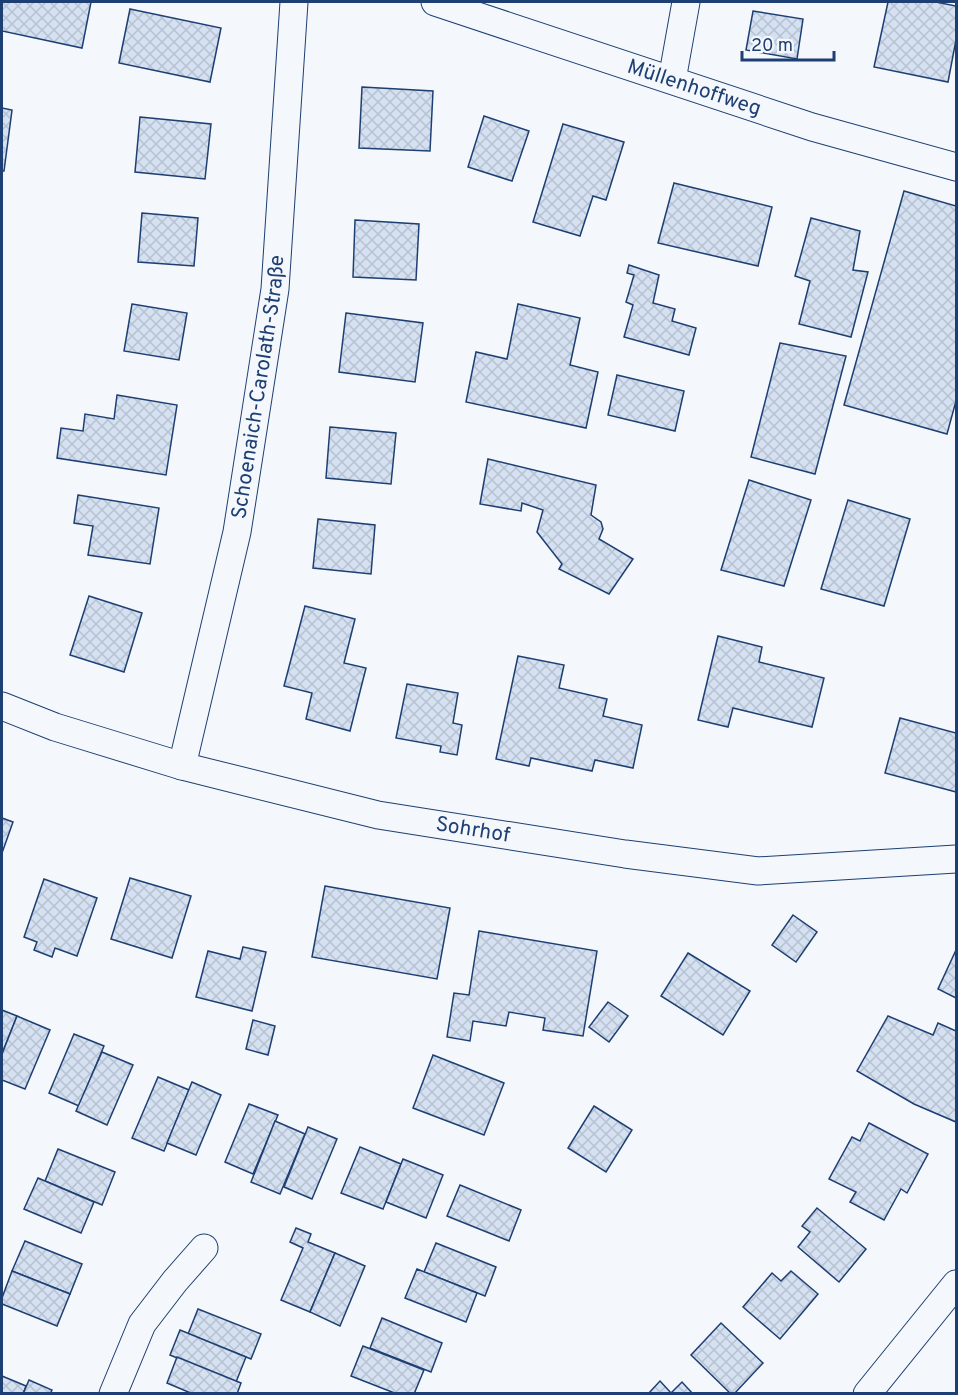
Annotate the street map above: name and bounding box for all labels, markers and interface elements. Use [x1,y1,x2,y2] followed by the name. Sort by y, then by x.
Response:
[742,24,834,62] scale bar
[751,35,793,58] text: 20 m
[624,53,765,123] street label: Müllenhoffweg
[226,254,291,521] street label: Schoenaich-Carolath-Straße
[434,811,512,849] street label: Sohrhof

